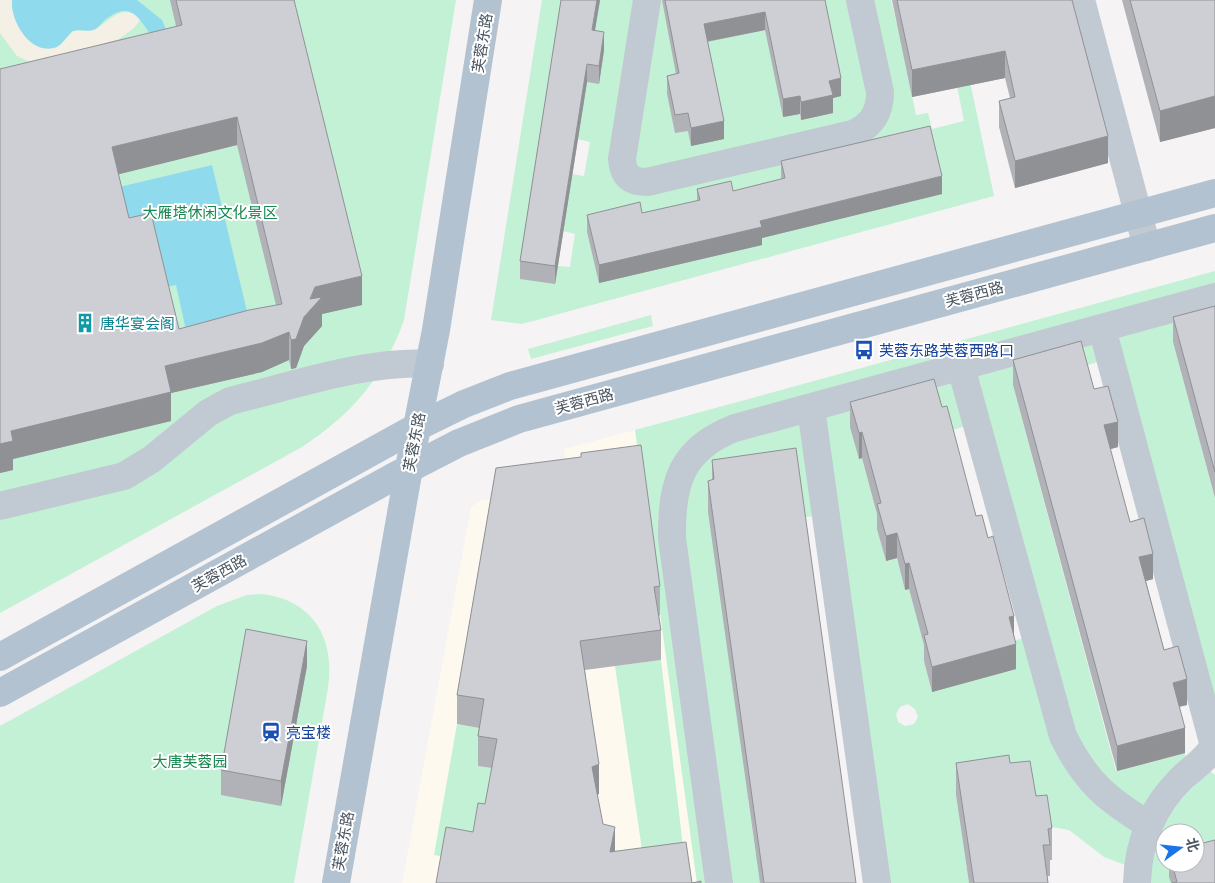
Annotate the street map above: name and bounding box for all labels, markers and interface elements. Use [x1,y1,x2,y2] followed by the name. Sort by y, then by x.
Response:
[469,12,495,74] street label: 芙蓉东路
[142,204,278,221] park label: 大雁塔休闲文化景区
[943,278,1005,310] street label: 芙蓉西路
[74,312,96,334] building icon: 唐华宴会阁
[100,315,175,332] place label: 唐华宴会阁
[853,339,875,361] bus stop icon: 芙蓉东路芙蓉西路口
[879,342,1014,359] place label: 芙蓉东路芙蓉西路口
[553,385,615,417] street label: 芙蓉西路
[400,411,428,473] street label: 芙蓉东路
[189,551,249,595] street label: 芙蓉西路
[260,721,282,743] station icon: 亮宝楼
[286,724,331,741] place label: 亮宝楼
[152,753,228,770] park label: 大唐芙蓉园
[329,810,357,872] street label: 芙蓉东路
[1155,823,1205,873] north arrow
[1183,836,1202,853] text: 北

